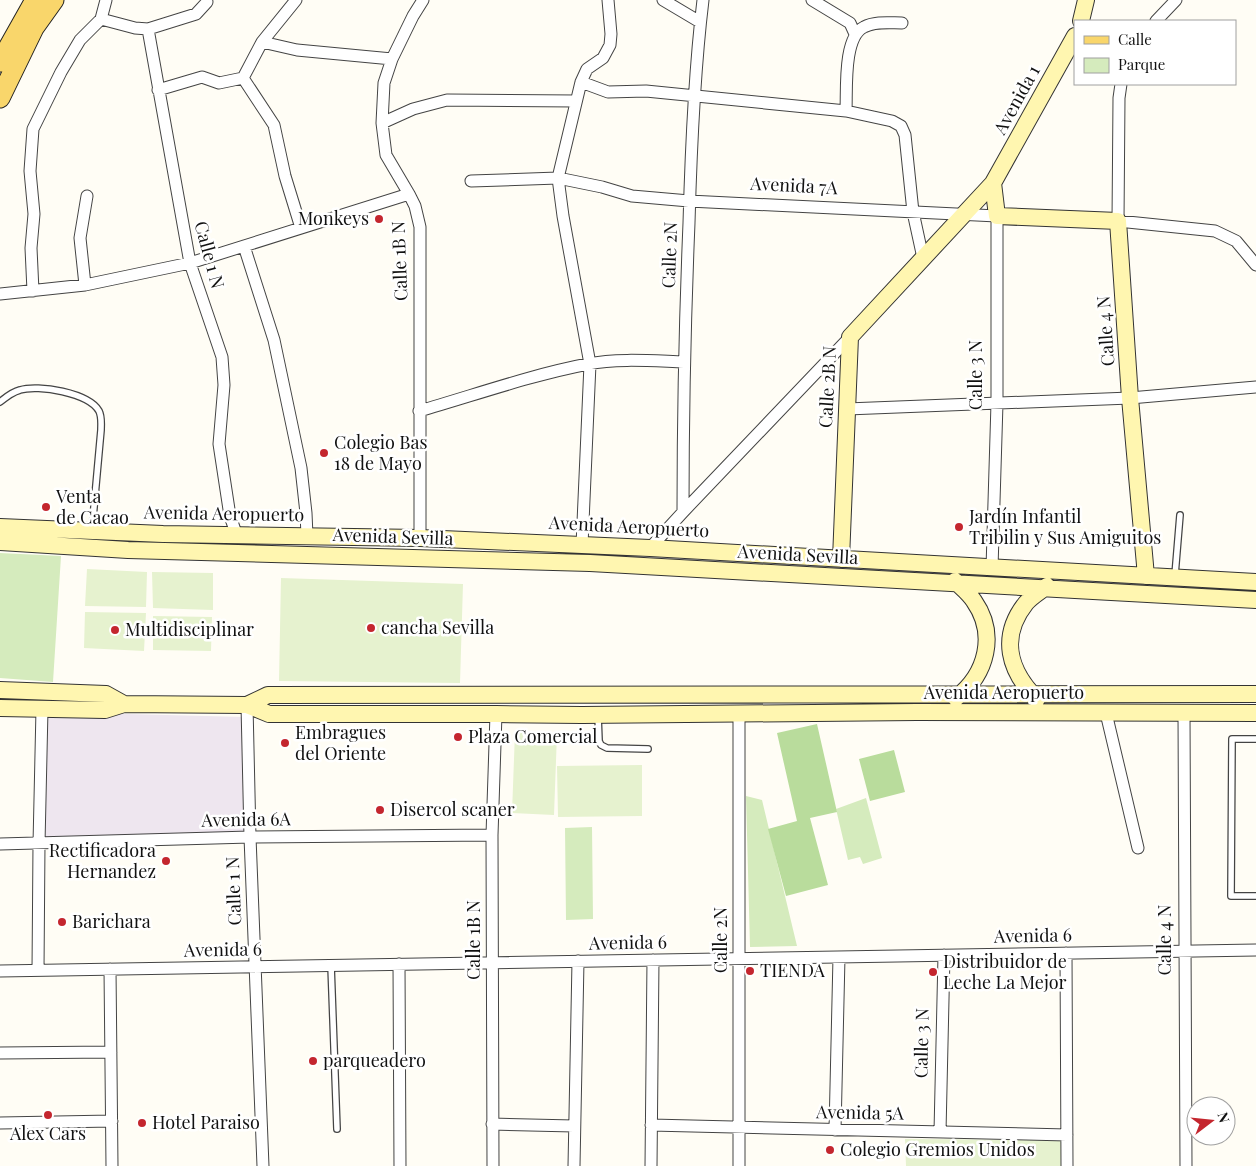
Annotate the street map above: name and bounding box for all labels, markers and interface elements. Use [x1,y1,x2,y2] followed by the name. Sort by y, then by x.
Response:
[1074,20,1236,85] legend
[1118,29,1152,49] text: Calle
[1118,54,1165,74] text: Parque
[987,60,1045,139] street label: Avenida 1
[749,171,839,199] street label: Avenida 7A
[298,206,369,230] place label: Monkeys
[373,213,385,225] marker: Monkeys
[189,218,231,291] street label: Calle 1 N
[386,220,412,301] street label: Calle 1B N
[656,221,682,289] street label: Calle 2N
[1091,295,1119,367] street label: Calle 4 N
[963,340,987,410] street label: Calle 3 N
[813,345,841,429] street label: Calle 2B N
[334,430,428,475] place label: Colegio Bas 18 de Mayo
[318,447,330,459] marker: Colegio Bas 18 de Mayo
[55,484,129,529] place label: Venta de Cacao
[143,500,305,526] street label: Avenida Aeropuerto
[40,501,52,513] marker: Venta de Cacao
[968,504,1161,549] place label: Jardín Infantil Tribilin y Sus Amiguitos
[547,510,710,542] street label: Avenida Aeropuerto
[953,521,965,533] marker: Jardín Infantil Tribilin y Sus Amiguitos
[331,522,454,550] street label: Avenida Sevilla
[736,539,859,569] street label: Avenida Sevilla
[381,615,494,639] place label: cancha Sevilla
[125,617,254,641] place label: Multidisciplinar
[365,622,377,634] marker: cancha Sevilla
[109,624,121,636] marker: Multidisciplinar
[923,680,1084,704] street label: Avenida Aeropuerto
[295,720,386,765] place label: Embragues del Oriente
[468,724,597,748] place label: Plaza Comercial
[452,731,464,743] marker: Plaza Comercial
[279,737,291,749] marker: Embragues del Oriente
[390,797,515,821] place label: Disercol scaner
[374,804,386,816] marker: Disercol scaner
[200,806,292,832] street label: Avenida 6A
[49,838,156,883] place label: Rectificadora Hernandez
[160,855,172,867] marker: Rectificadora Hernandez
[220,856,246,926] street label: Calle 1 N
[461,900,485,980] street label: Calle 1B N
[1152,904,1176,975] street label: Calle 4 N
[708,907,732,973] street label: Calle 2N
[72,909,151,933] place label: Barichara
[56,916,68,928] marker: Barichara
[993,922,1072,948] street label: Avenida 6
[588,929,667,955] street label: Avenida 6
[183,936,262,962] street label: Avenida 6
[943,949,1067,994] place label: Distribuidor de Leche La Mejor
[760,958,826,982] place label: TIENDA
[744,965,756,977] marker: TIENDA
[927,966,939,978] marker: Distribuidor de Leche La Mejor
[908,1007,934,1078] street label: Calle 3 N
[323,1048,426,1072] place label: parqueadero
[307,1055,319,1067] marker: parqueadero
[1186,1096,1236,1146] north arrow
[815,1099,905,1125] street label: Avenida 5A
[42,1109,54,1121] marker: Alex Cars
[152,1110,260,1134] place label: Hotel Paraiso
[1213,1110,1235,1125] text: N
[136,1117,148,1129] marker: Hotel Paraiso
[9,1121,86,1145] place label: Alex Cars
[840,1137,1035,1161] place label: Colegio Gremios Unidos
[824,1144,836,1156] marker: Colegio Gremios Unidos

